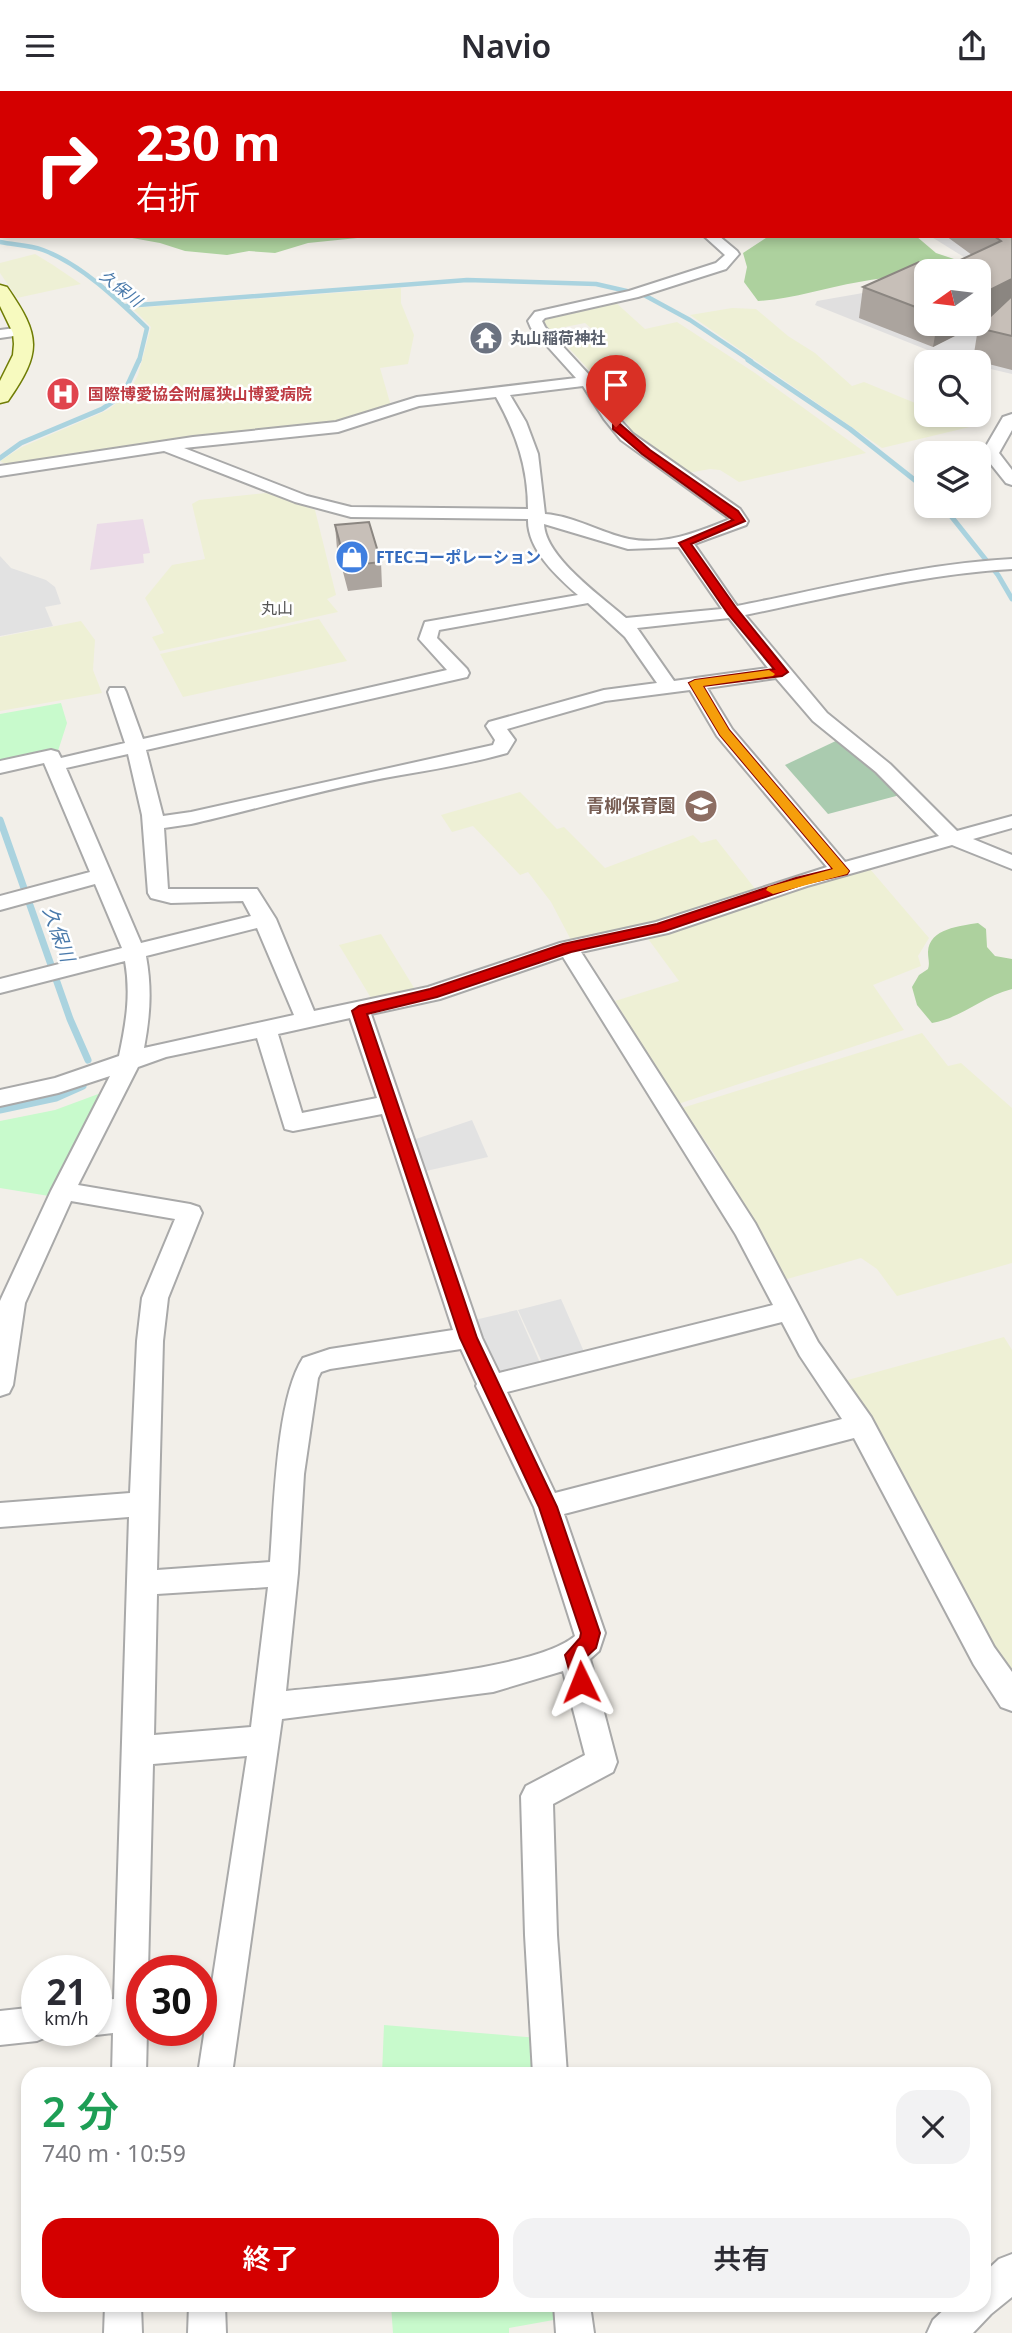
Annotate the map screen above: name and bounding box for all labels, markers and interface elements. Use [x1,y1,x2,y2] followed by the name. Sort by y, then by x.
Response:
[461,24,551,67] text: Navio
[21,27,59,65] icon: menu
[953,27,991,65] icon: share
[136,109,281,175] text: 230 m
[21,119,112,210] icon: right
[136,175,200,218] text: 右折
[914,259,990,336] north arrow
[914,259,991,518] map controls
[95,265,148,313] water label: 久保川
[467,319,505,357] temple icon: 丸山稲荷神社
[510,327,606,349] place label: 丸山稲荷神社
[914,350,991,427] button: search
[586,355,646,427] pin
[597,366,635,404] icon: arrive
[44,375,82,413] hospital icon: 国際博愛協会附属狭山博愛病院
[88,383,312,405] place label: 国際博愛協会附属狭山博愛病院
[914,441,991,518] button: layers
[333,538,371,576] shop icon: FTECコーポレーション
[376,546,541,568] place label: FTECコーポレーション
[261,597,293,619] district label: 丸山
[682,787,720,825] school or university icon: 青柳保育園
[586,793,676,817] place label: 青柳保育園
[37,903,82,967] water label: 久保川
[544,1645,618,1719] position arrow
[126,1955,217,2046] speed limit sign: 30
[46,1968,87,2015] text: 21
[44,2006,89,2030] text: km/h
[42,2082,119,2139] text: 2 分
[896,2090,970,2164] button: close
[42,2137,186,2169] text: 740 m · 10:59
[42,2218,499,2298] button: 終了
[513,2218,970,2298] button: 共有

